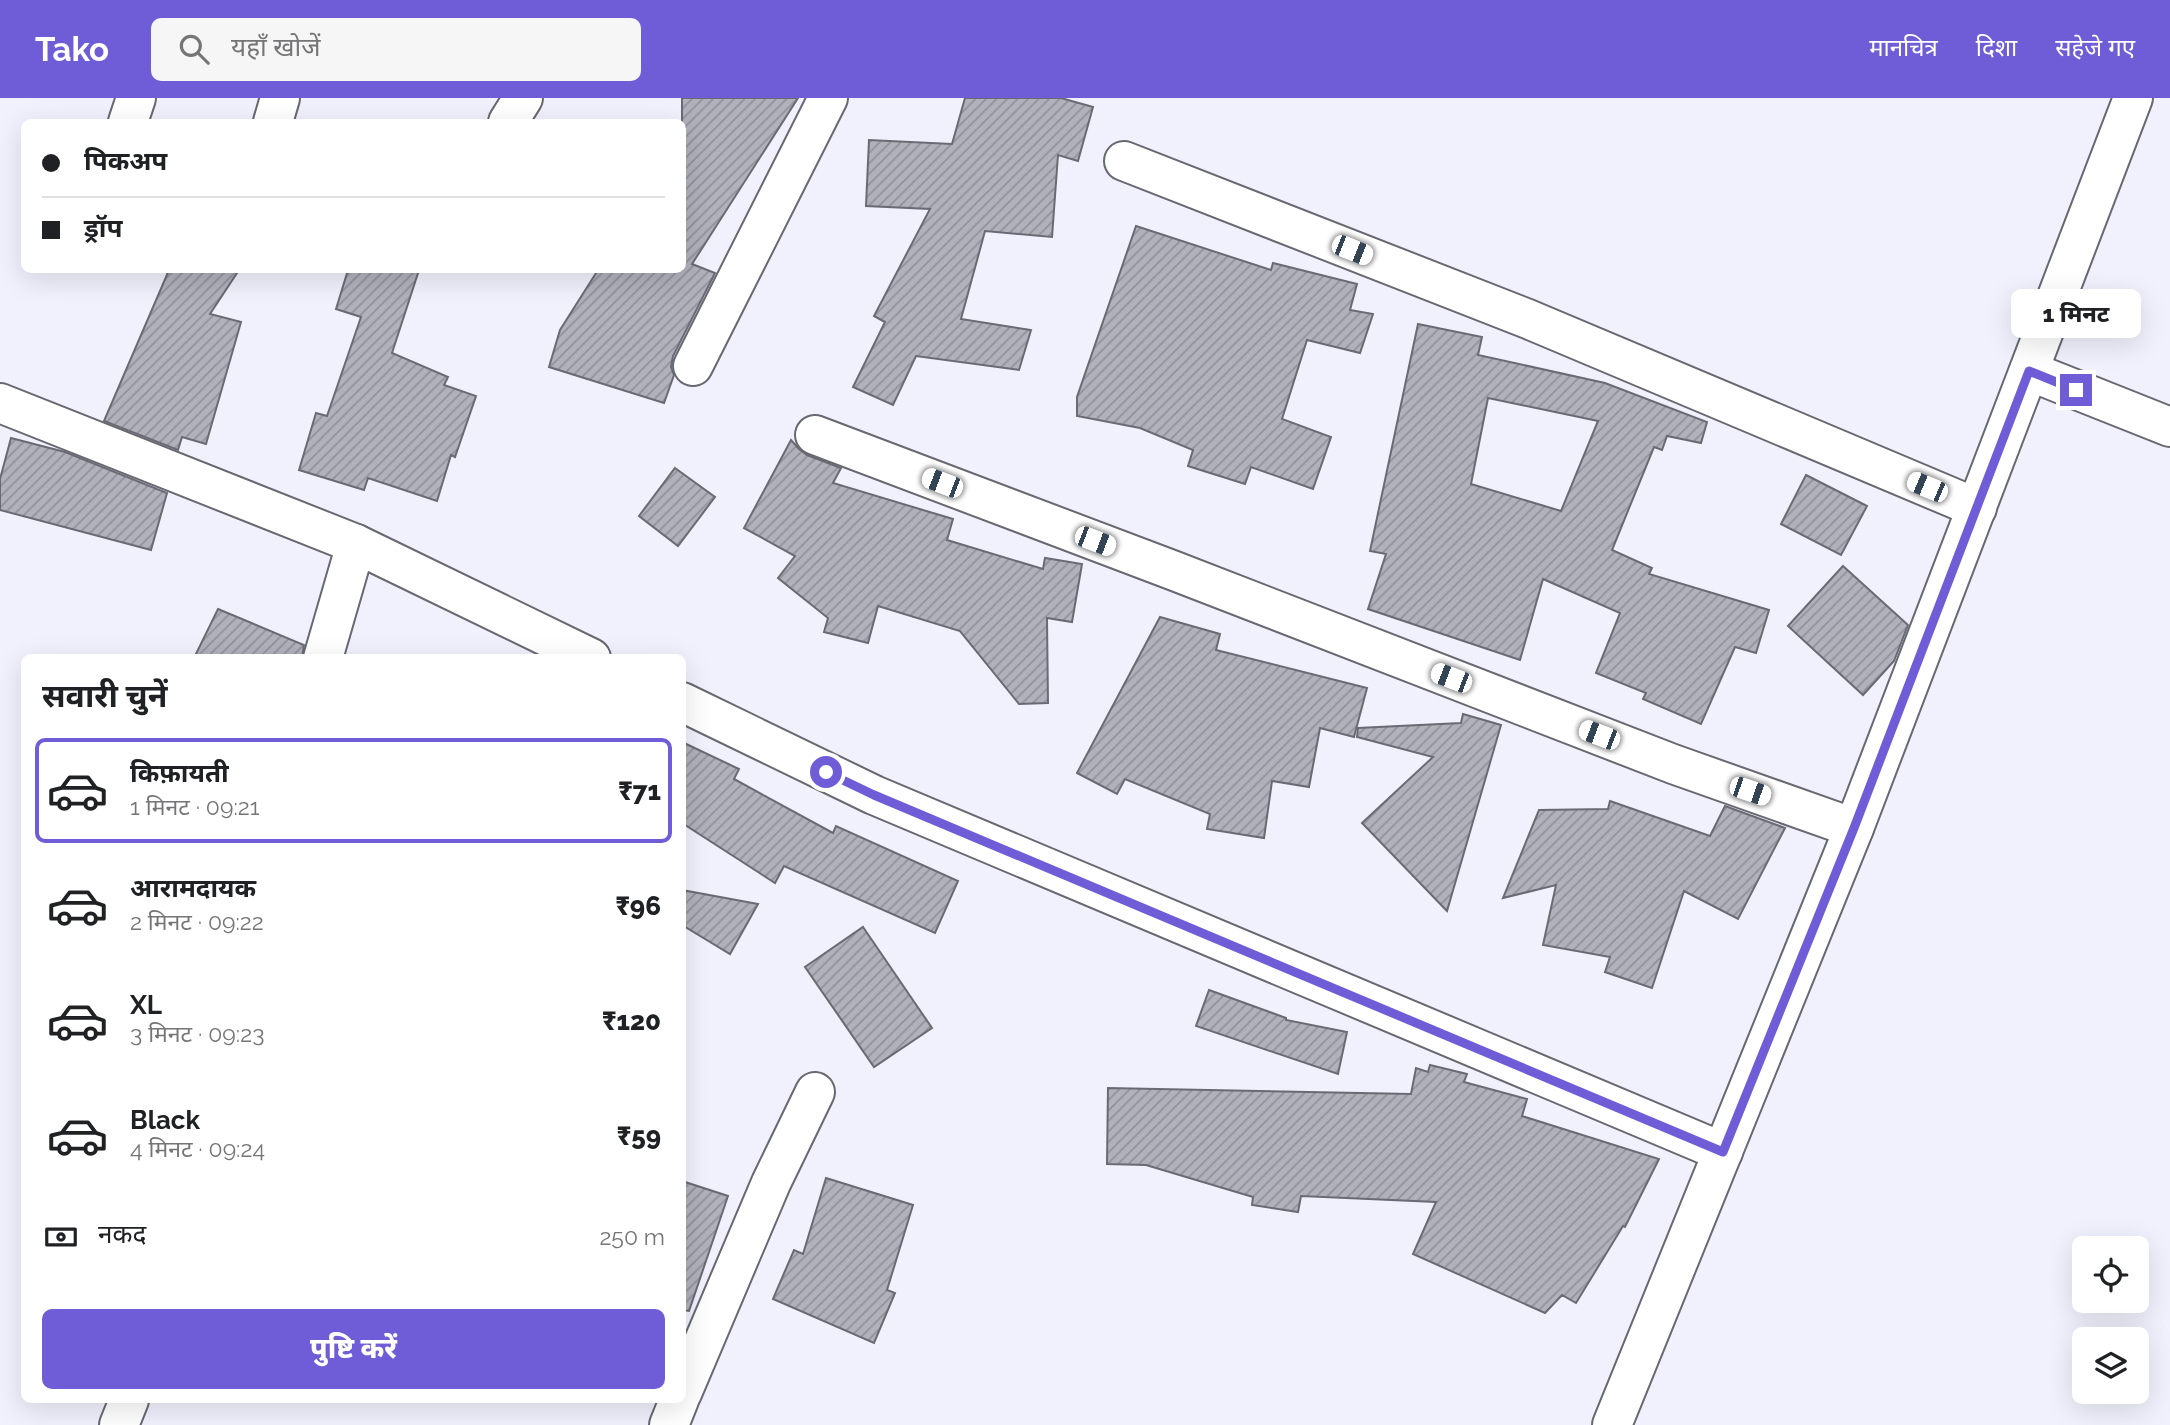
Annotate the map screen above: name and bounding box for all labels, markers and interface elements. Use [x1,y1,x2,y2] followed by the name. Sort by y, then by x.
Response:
[151,18,641,81] search box
[35,30,109,69] text: Tako
[175,30,213,68] icon: search
[231,32,321,62] text: यहाँ खोजें
[1869,33,1938,62] text: मानचित्र
[1976,33,2017,62] text: दिशा
[2055,33,2135,62] text: सहेजे गए
[84,146,167,176] text: पिकअप
[84,213,122,243] text: ड्रॉप
[1329,232,1376,268] car
[2011,288,2141,338] callout: 1 मिनट
[2043,300,2109,327] text: 1 मिनट
[2060,374,2092,406] route end
[919,466,966,500] car
[1904,469,1951,505] car
[1072,524,1119,558] car
[1428,661,1475,695] car
[42,677,167,714] text: सवारी चुनें
[1576,718,1623,752] car
[810,756,842,788] route start
[130,758,229,788] text: किफ़ायती
[46,759,109,822] icon: car
[1727,774,1774,808] car
[618,776,661,806] text: ₹71
[130,793,260,820] text: 1 मिनट · 09:21
[130,873,256,903] text: आरामदायक
[46,874,109,937] icon: car
[615,891,661,921] text: ₹96
[130,908,264,935] text: 2 मिनट · 09:22
[46,989,109,1052] icon: car
[130,990,162,1020] text: XL
[602,1006,661,1036] text: ₹120
[130,1020,264,1047] text: 3 मिनट · 09:23
[46,1104,109,1167] icon: car
[130,1105,200,1135] text: Black
[617,1121,661,1151] text: ₹59
[130,1135,265,1162] text: 4 मिनट · 09:24
[42,1218,80,1256] icon: cash
[98,1219,146,1249] text: नकद
[599,1223,665,1250] text: 250 m
[2072,1236,2149,1404] map controls
[2072,1236,2149,1313] button: locate
[42,1309,665,1389] button: पुष्टि करें
[2072,1327,2149,1404] button: layers

